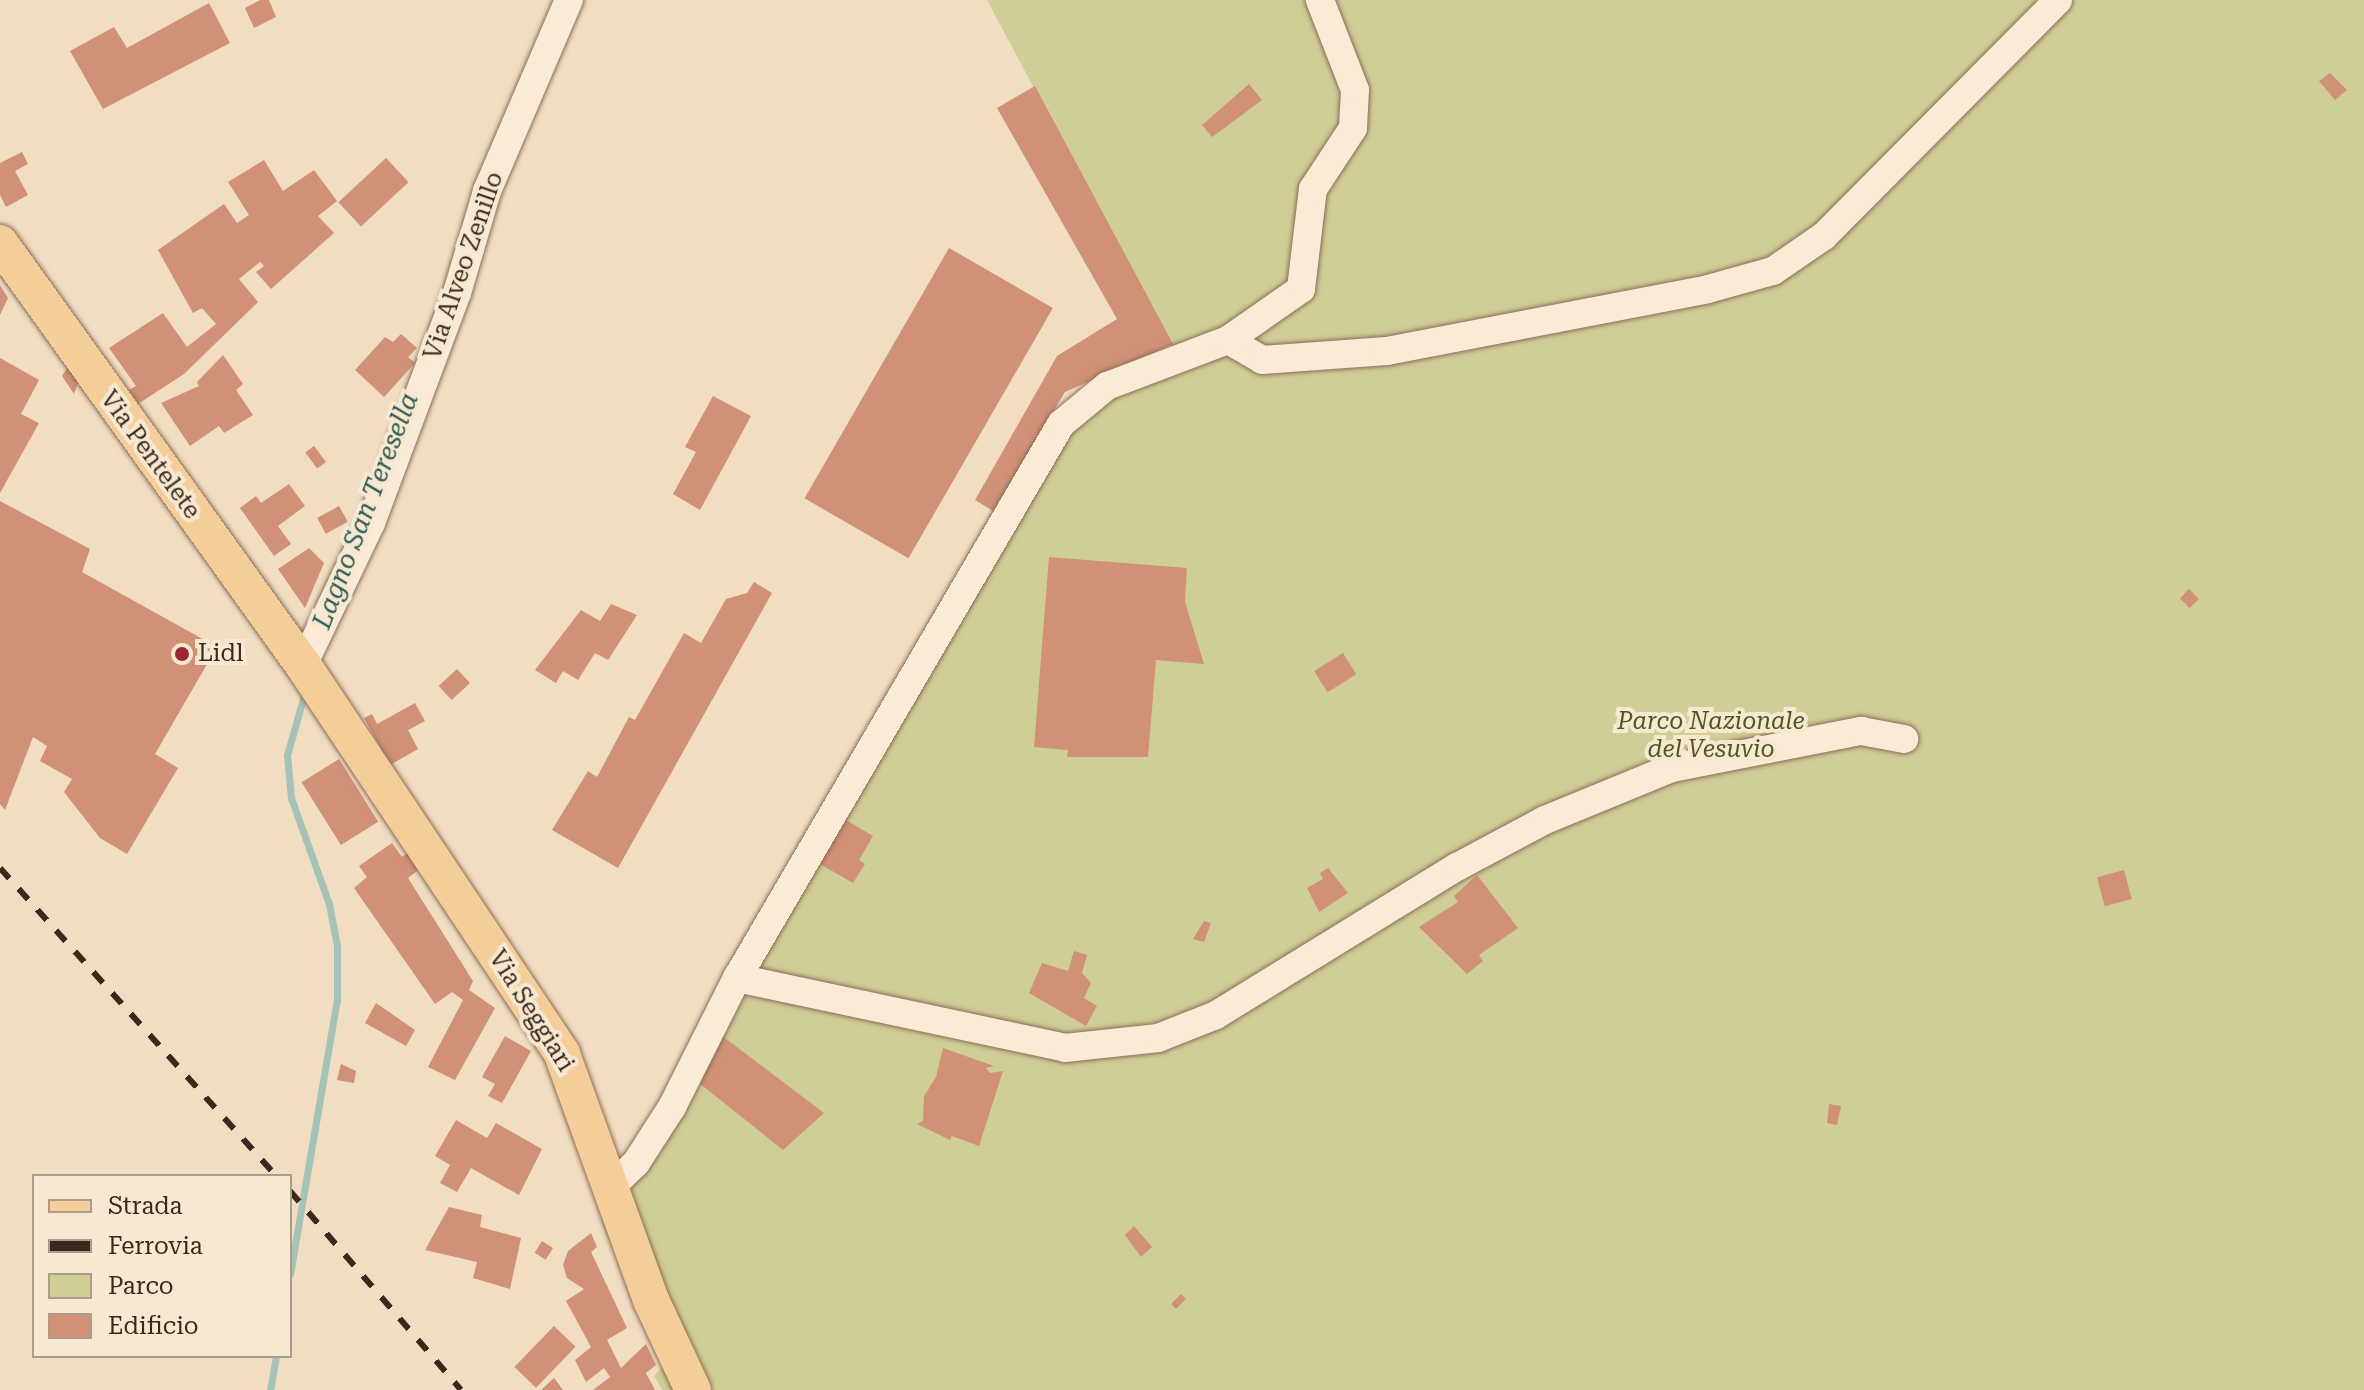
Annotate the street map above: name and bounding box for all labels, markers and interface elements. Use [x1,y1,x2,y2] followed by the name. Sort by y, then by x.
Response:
[418,168,510,364] street label: Via Alveo Zenillo
[94,385,206,525] street label: Via Pentelete
[307,389,425,633] water label: Lagno San Teresella
[198,640,243,668] place label: Lidl
[173,645,191,663] marker: Lidl
[1617,708,1805,764] park label: Parco Nazionale del Vesuvio
[482,945,580,1077] street label: Via Seggiari
[32,1174,292,1358] legend
[108,1192,183,1220] text: Strada
[108,1232,203,1260] text: Ferrovia
[108,1272,174,1300] text: Parco
[108,1312,199,1340] text: Edificio

